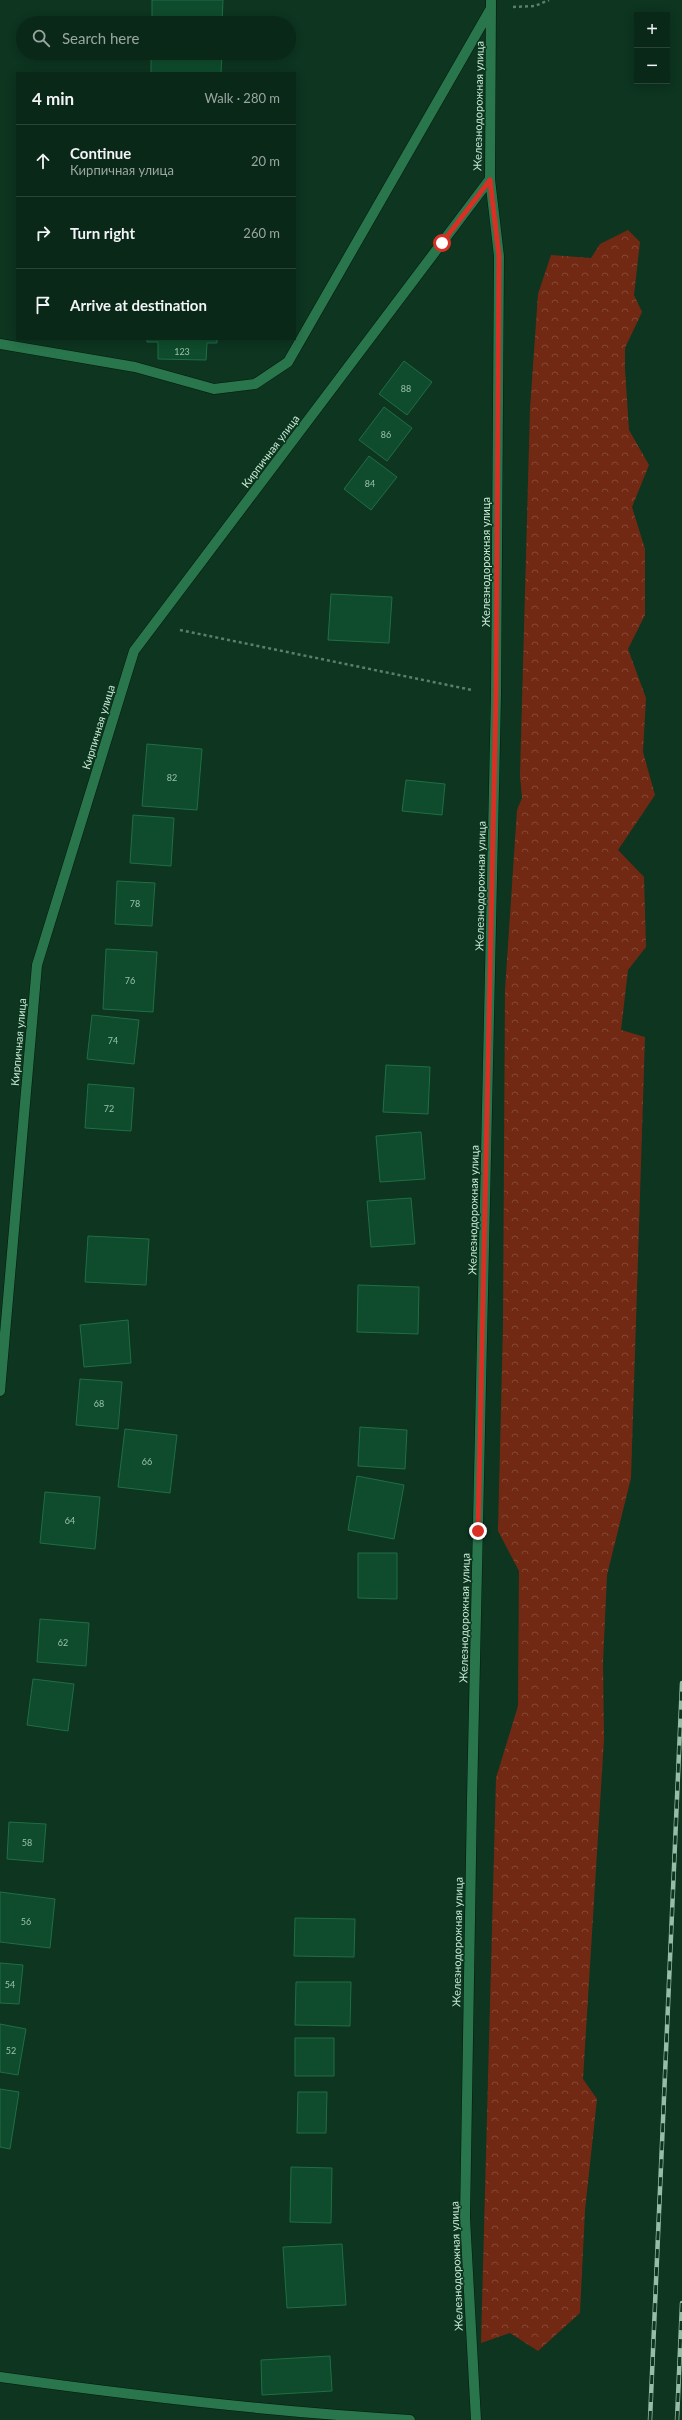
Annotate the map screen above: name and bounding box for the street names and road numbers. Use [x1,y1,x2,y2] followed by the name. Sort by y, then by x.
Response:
[470,41,486,171] street label: Железнодорожная улица
[238,412,302,490] street label: Кирпичная улица
[479,497,492,627] street label: Железнодорожная улица
[79,683,117,771] street label: Кирпичная улица
[472,821,488,951] street label: Железнодорожная улица
[8,998,28,1086] street label: Кирпичная улица
[465,1145,481,1275] street label: Железнодорожная улица
[456,1553,472,1683] street label: Железнодорожная улица
[449,1877,465,2007] street label: Железнодорожная улица
[447,2201,465,2331] street label: Железнодорожная улица

